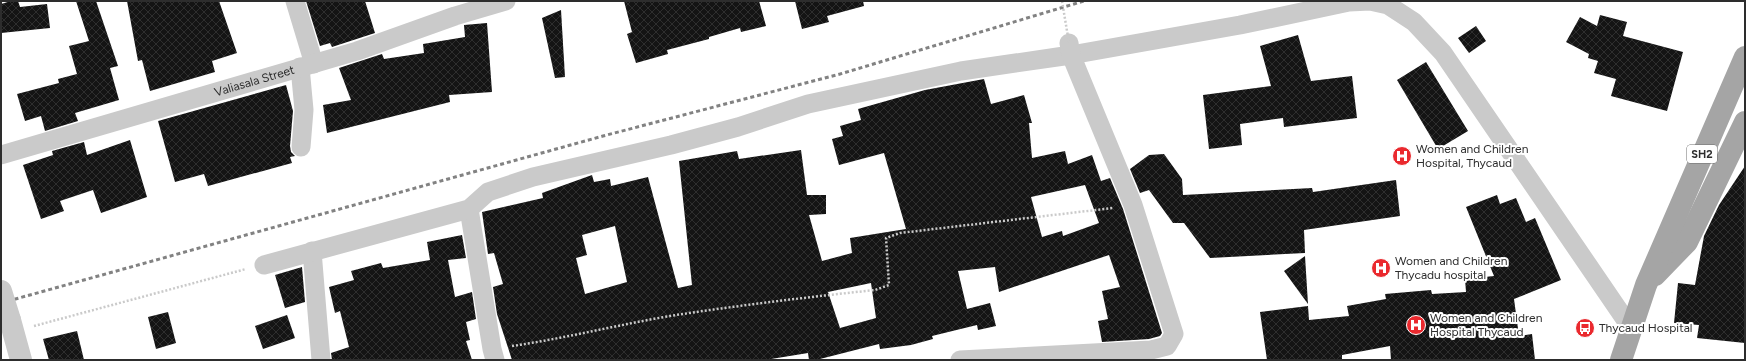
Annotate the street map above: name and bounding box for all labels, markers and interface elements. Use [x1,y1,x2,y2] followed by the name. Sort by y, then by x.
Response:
[213,63,296,99] street label: Valiasala Street
[1416,142,1529,170] place label: Women and Children Hospital, Thycaud
[1391,145,1413,167] hospital icon: Women and Children Hospital, Thycaud
[1687,145,1717,163] road number: SH2
[1395,254,1508,282] place label: Women and Children Thycadu hospital
[1370,257,1392,279] hospital icon: Women and Children Thycadu hospital
[1430,311,1543,339] place label: Women and Children Hospital Thycaud
[1405,314,1427,336] hospital icon: Women and Children Hospital Thycaud
[1574,317,1596,339] bus stop icon: Thycaud Hospital
[1599,321,1692,335] place label: Thycaud Hospital

